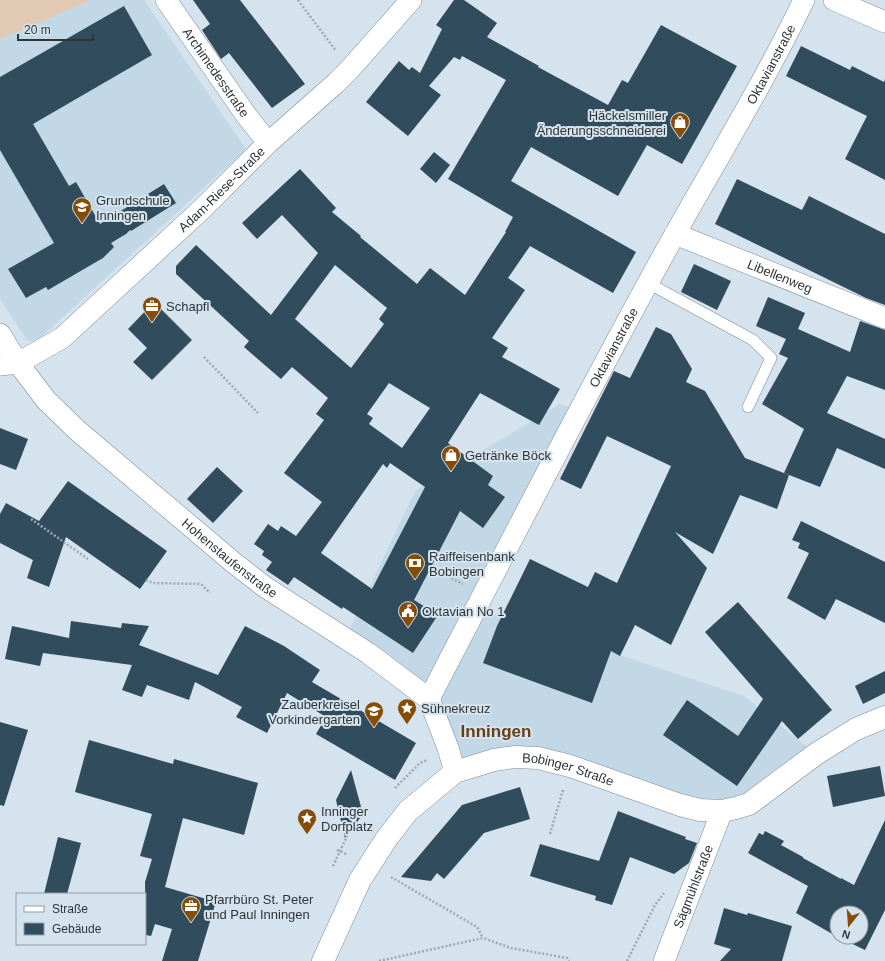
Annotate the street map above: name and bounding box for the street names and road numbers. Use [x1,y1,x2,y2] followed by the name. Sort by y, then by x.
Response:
[744,22,799,107] street label: Oktavianstraße
[180,25,252,120] street label: Archimedesstraße
[176,144,268,235] street label: Adam-Riese-Straße
[745,257,814,296] street label: Libellenweg
[586,305,641,390] street label: Oktavianstraße
[179,515,280,601] street label: Hohenstaufenstraße
[522,750,616,789] street label: Bobinger Straße
[670,843,716,930] street label: Sägmühlstraße

